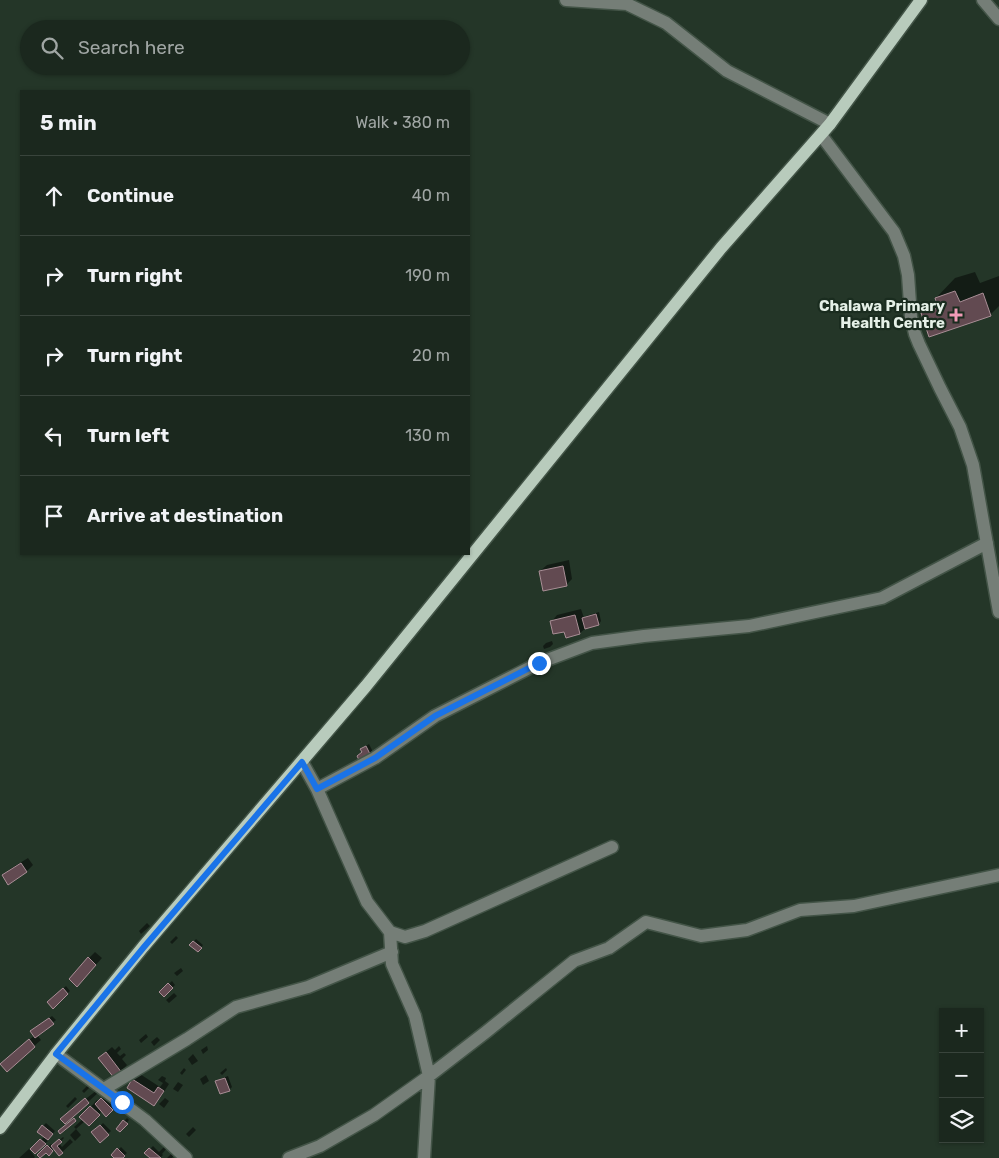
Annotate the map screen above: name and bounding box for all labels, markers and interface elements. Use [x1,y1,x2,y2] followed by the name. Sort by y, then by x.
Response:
[20,20,470,75] search box
[38,34,66,62] icon: search
[78,36,185,59] text: Search here
[40,110,97,135] text: 5 min
[356,113,450,132] text: Walk · 380 m
[40,182,68,210] icon: ahead
[87,184,174,207] text: Continue
[412,186,450,205] text: 40 m
[40,262,68,290] icon: right
[87,264,182,287] text: Turn right
[405,266,450,285] text: 190 m
[819,297,945,332] place label: Chalawa Primary Health Centre
[949,308,963,322] marker: Chalawa Primary Health Centre
[40,342,68,370] icon: right
[87,344,182,367] text: Turn right
[412,346,450,365] text: 20 m
[40,422,68,450] icon: left
[87,424,169,447] text: Turn left
[405,426,450,445] text: 130 m
[40,502,68,530] icon: arrive
[87,504,283,527] text: Arrive at destination
[528,652,551,675] route end
[939,1008,984,1143] map controls
[939,1008,984,1053] button: +
[939,1053,984,1098] button: −
[111,1091,134,1114] route start
[939,1098,984,1143] button: layers

